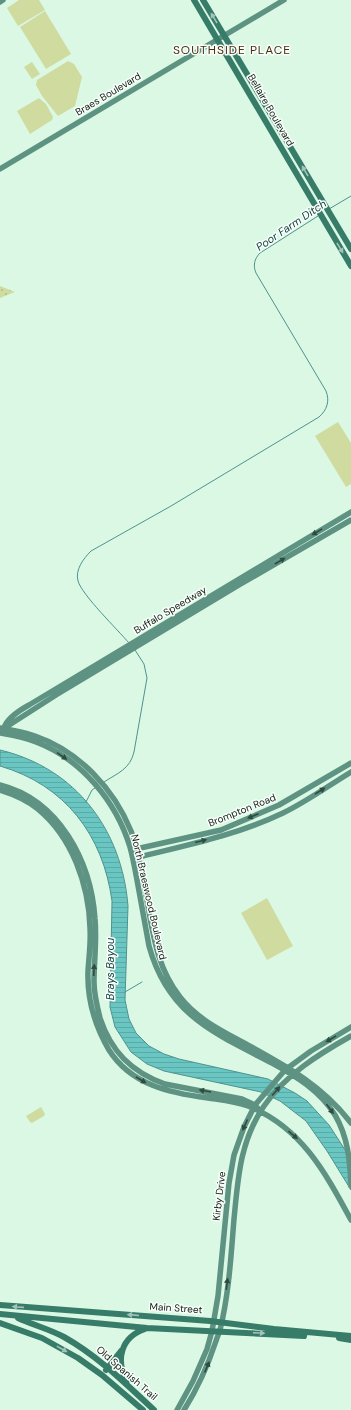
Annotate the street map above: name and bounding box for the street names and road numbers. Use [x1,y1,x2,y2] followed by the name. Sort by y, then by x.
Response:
[73,69,143,119] street label: Braes Boulevard
[245,71,297,149] street label: Bellaire Boulevard
[131,583,209,637] street label: Buffalo Speedway
[206,791,278,829] street label: Brompton Road
[128,833,170,961] street label: North Braeswood Boulevard
[210,1170,229,1221] street label: Kirby Drive
[149,1300,203,1316] street label: Main Street
[94,1343,160,1403] street label: Old Spanish Trail

